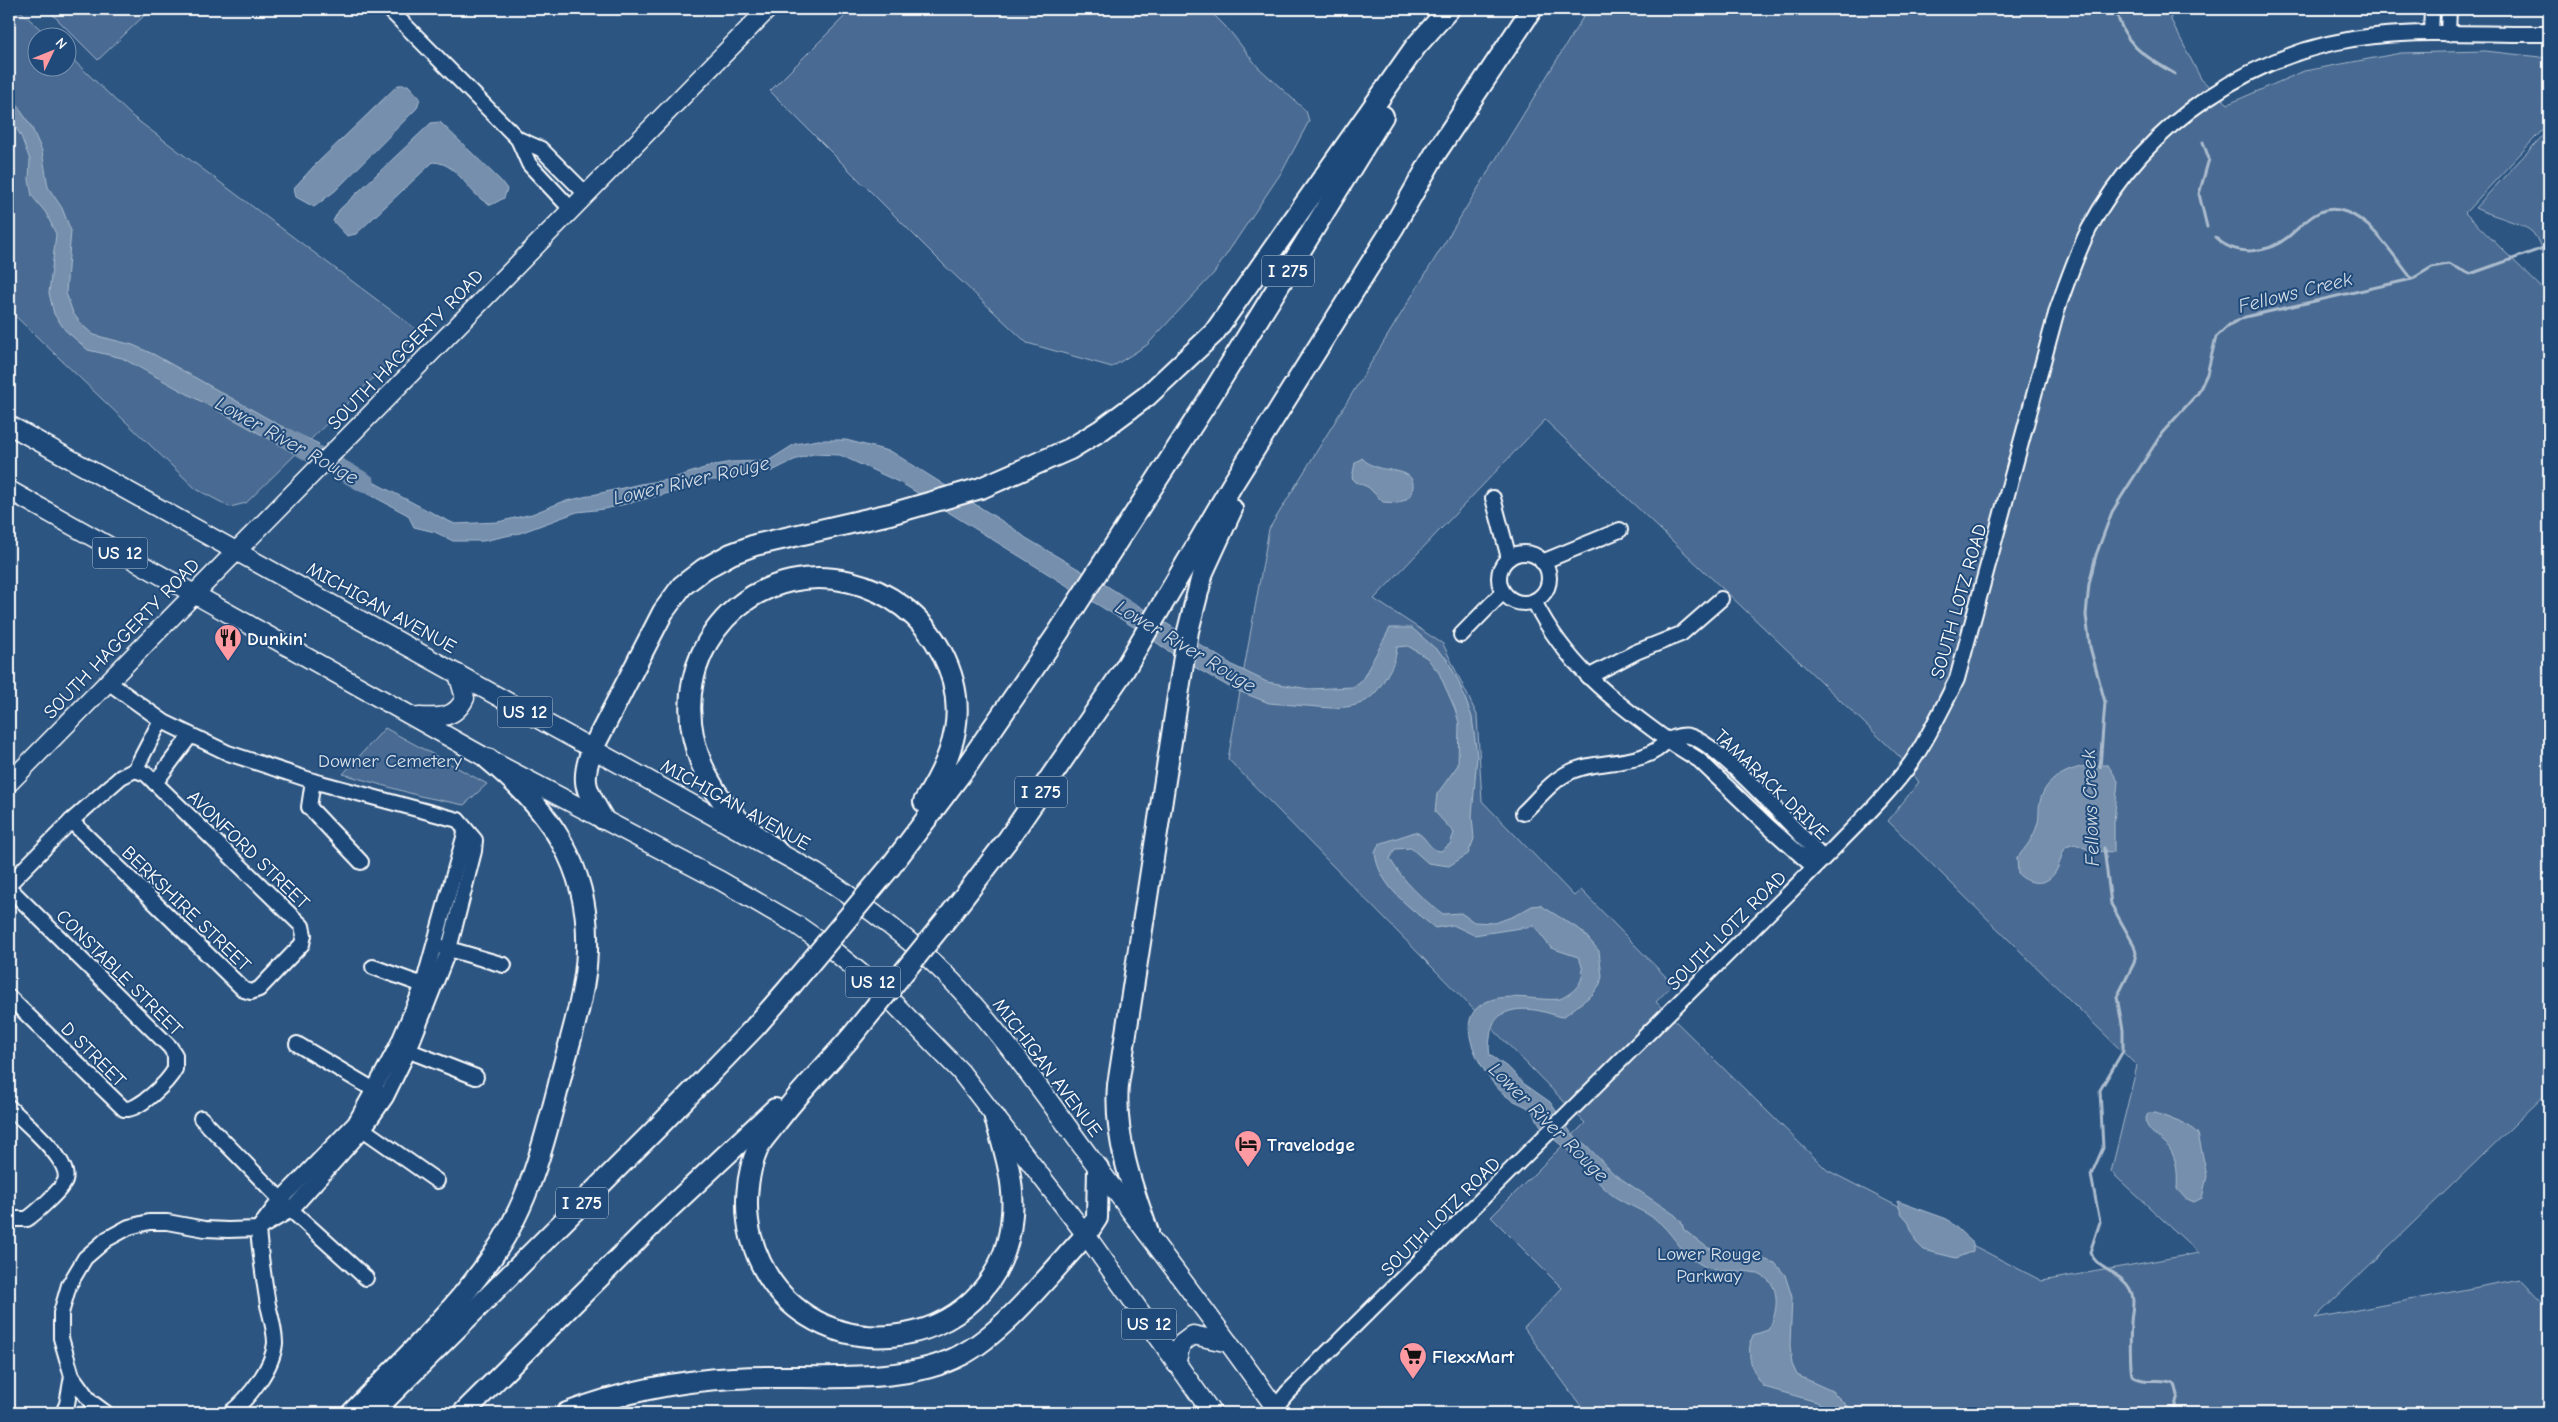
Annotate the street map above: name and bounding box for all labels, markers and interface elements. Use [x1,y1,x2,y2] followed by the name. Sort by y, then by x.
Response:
[28,28,78,78] north arrow
[52,34,70,53] text: N
[1262,256,1314,286] road number: I 275
[323,265,488,435] street label: SOUTH HAGGERTY ROAD
[2236,267,2355,318] water label: Fellows Creek
[211,392,362,489] water label: Lower River Rouge
[611,451,772,510] water label: Lower River Rouge
[1926,521,1992,681] street label: SOUTH LOTZ ROAD
[92,538,148,568] road number: US 12
[39,554,204,724] street label: SOUTH HAGGERTY ROAD
[303,558,460,658] street label: MICHIGAN AVENUE
[1111,595,1260,697] water label: Lower River Rouge
[213,623,243,662] restaurant icon: Dunkin'
[247,628,307,650] place label: Dunkin'
[498,696,552,728] road number: US 12
[1710,725,1833,845] street label: TAMARACK DRIVE
[2077,749,2104,867] water label: Fellows Creek
[318,750,462,772] park label: Downer Cemetery
[657,755,814,855] street label: MICHIGAN AVENUE
[1015,776,1067,808] road number: I 275
[183,786,314,914] street label: AVONFORD STREET
[117,842,255,976] street label: BERKSHIRE STREET
[1662,866,1791,995] street label: SOUTH LOTZ ROAD
[51,905,187,1041] street label: CONSTABLE STREET
[846,966,900,998] road number: US 12
[988,994,1106,1141] street label: MICHIGAN AVENUE
[56,1018,130,1092] street label: D STREET
[1484,1058,1613,1187] water label: Lower River Rouge
[1233,1129,1263,1168] hotel icon: Travelodge
[1267,1134,1355,1156] place label: Travelodge
[1376,1152,1505,1281] street label: SOUTH LOTZ ROAD
[556,1188,608,1218] road number: I 275
[1657,1243,1761,1287] park label: Lower Rouge Parkway
[1122,1308,1176,1340] road number: US 12
[1398,1341,1428,1380] supermarket icon: FlexxMart
[1432,1346,1515,1368] place label: FlexxMart

